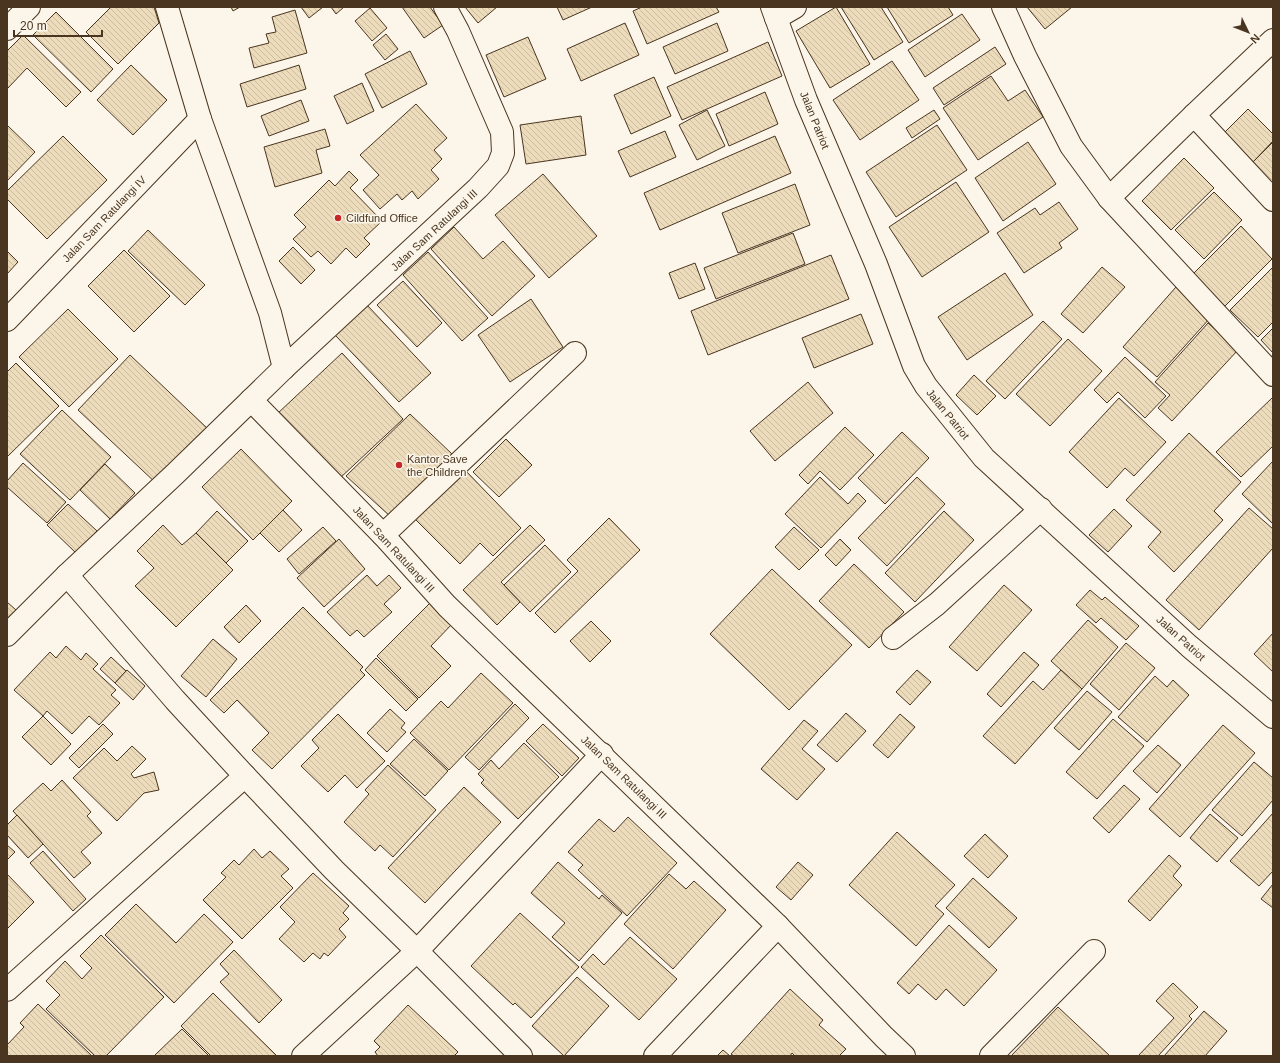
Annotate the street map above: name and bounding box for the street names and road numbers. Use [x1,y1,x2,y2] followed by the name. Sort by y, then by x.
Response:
[798,89,832,151] street label: Jalan Patriot
[60,173,149,265] street label: Jalan Sam Ratulangi IV
[388,187,480,273] street label: Jalan Sam Ratulangi III
[924,386,972,442] street label: Jalan Patriot
[351,503,437,595] street label: Jalan Sam Ratulangi III
[1154,613,1208,663] street label: Jalan Patriot
[579,733,669,821] street label: Jalan Sam Ratulangi III

